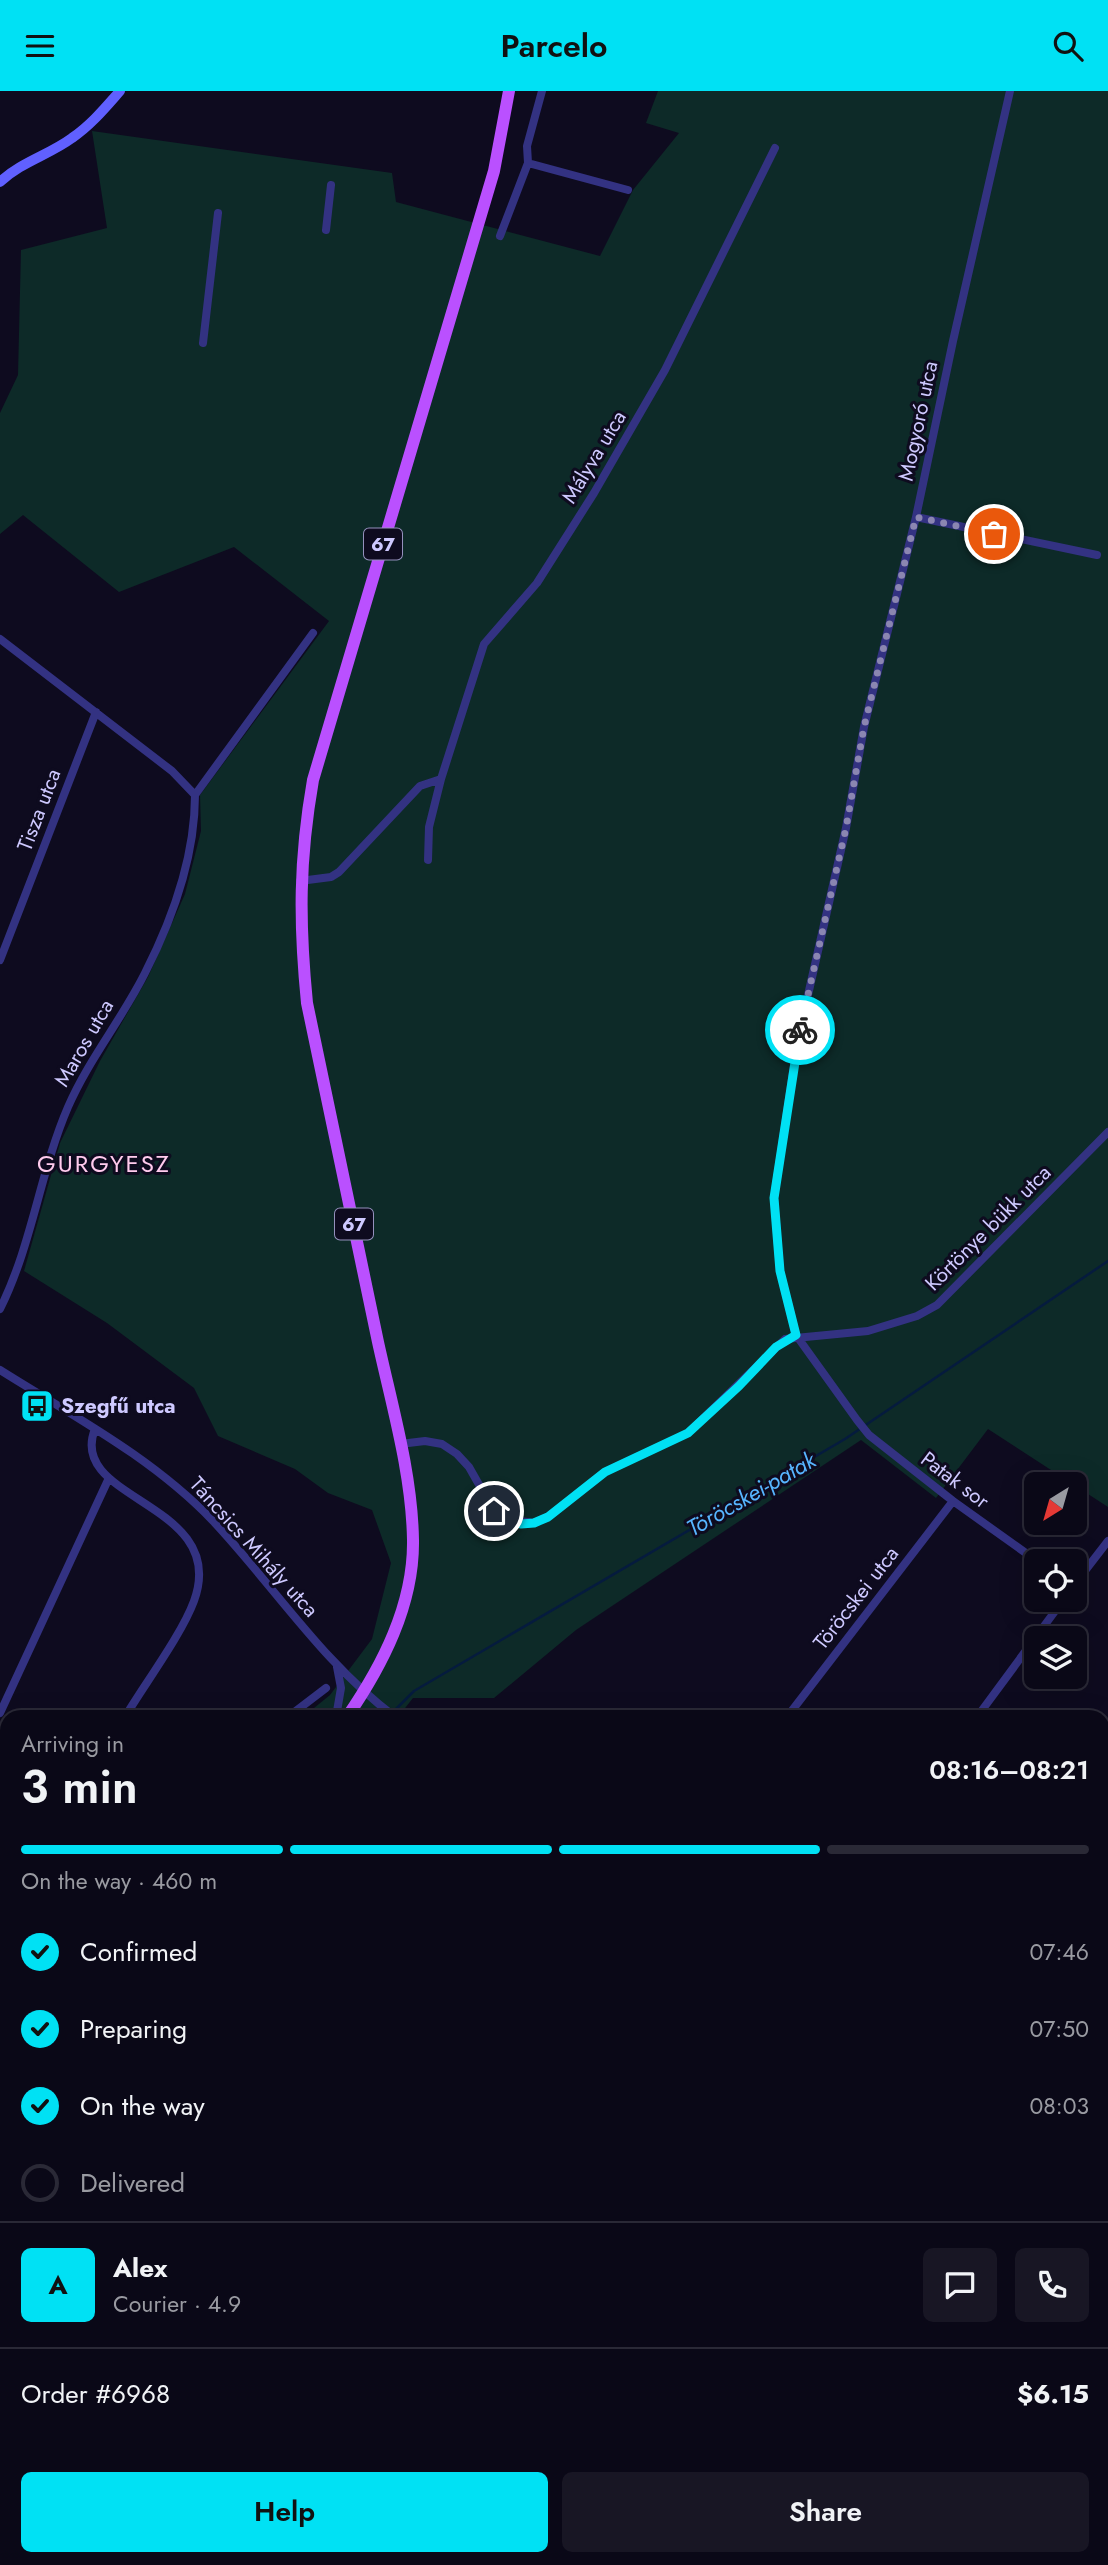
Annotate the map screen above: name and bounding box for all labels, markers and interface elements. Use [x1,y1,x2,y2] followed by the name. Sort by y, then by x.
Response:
[501,23,607,69] text: Parcelo
[21,27,59,65] icon: menu
[1049,27,1087,65] icon: search
[891,358,945,484] street label: Mogyoró utca
[554,405,634,509] street label: Mályva utca
[964,504,1024,564] pin
[975,515,1013,553] icon: bag
[364,528,402,559] road number: 67
[10,765,68,855] street label: Tisza utca
[47,994,121,1092] street label: Maros utca
[765,995,835,1065] courier
[781,1011,819,1049] icon: bike
[37,1146,171,1181] district label: GURGYESZ
[918,1158,1058,1298] street label: Körtönye bükk utca
[335,1209,373,1239] road number: 67
[18,1387,56,1425] bus stop icon: Szegfű utca
[61,1391,176,1421] place label: Szegfű utca
[680,1443,823,1545] water label: Töröcskei-patak
[915,1444,996,1516] street label: Patak sor
[183,1470,325,1624] street label: Táncsics Mihály utca
[1024,1472,1087,1535] north arrow
[1024,1472,1087,1689] map controls
[464,1481,524,1541] pin
[475,1492,513,1530] icon: home
[806,1540,906,1656] street label: Töröcskei utca
[1024,1549,1087,1612] button: locate
[1024,1626,1087,1689] button: layers
[21,1727,124,1761] text: Arriving in
[929,1751,1089,1789] text: 08:16–08:21
[21,1754,138,1820] text: 3 min
[21,1864,217,1898] text: On the way · 460 m
[21,1933,59,1971] icon: check
[80,1933,197,1971] text: Confirmed
[1030,1935,1089,1969] text: 07:46
[21,2010,59,2048] icon: check
[80,2010,187,2048] text: Preparing
[1029,2012,1089,2046] text: 07:50
[21,2087,59,2125] icon: check
[80,2087,205,2125] text: On the way
[1029,2089,1089,2123] text: 08:03
[80,2164,185,2202] text: Delivered
[923,2248,997,2322] button: chat
[1015,2248,1089,2322] button: phone
[113,2249,167,2287] text: Alex
[48,2266,68,2304] text: A
[113,2287,241,2321] text: Courier · 4.9
[21,2375,170,2413] text: Order #6968
[1017,2375,1089,2413] text: $6.15
[21,2472,548,2552] button: Help
[562,2472,1089,2552] button: Share

